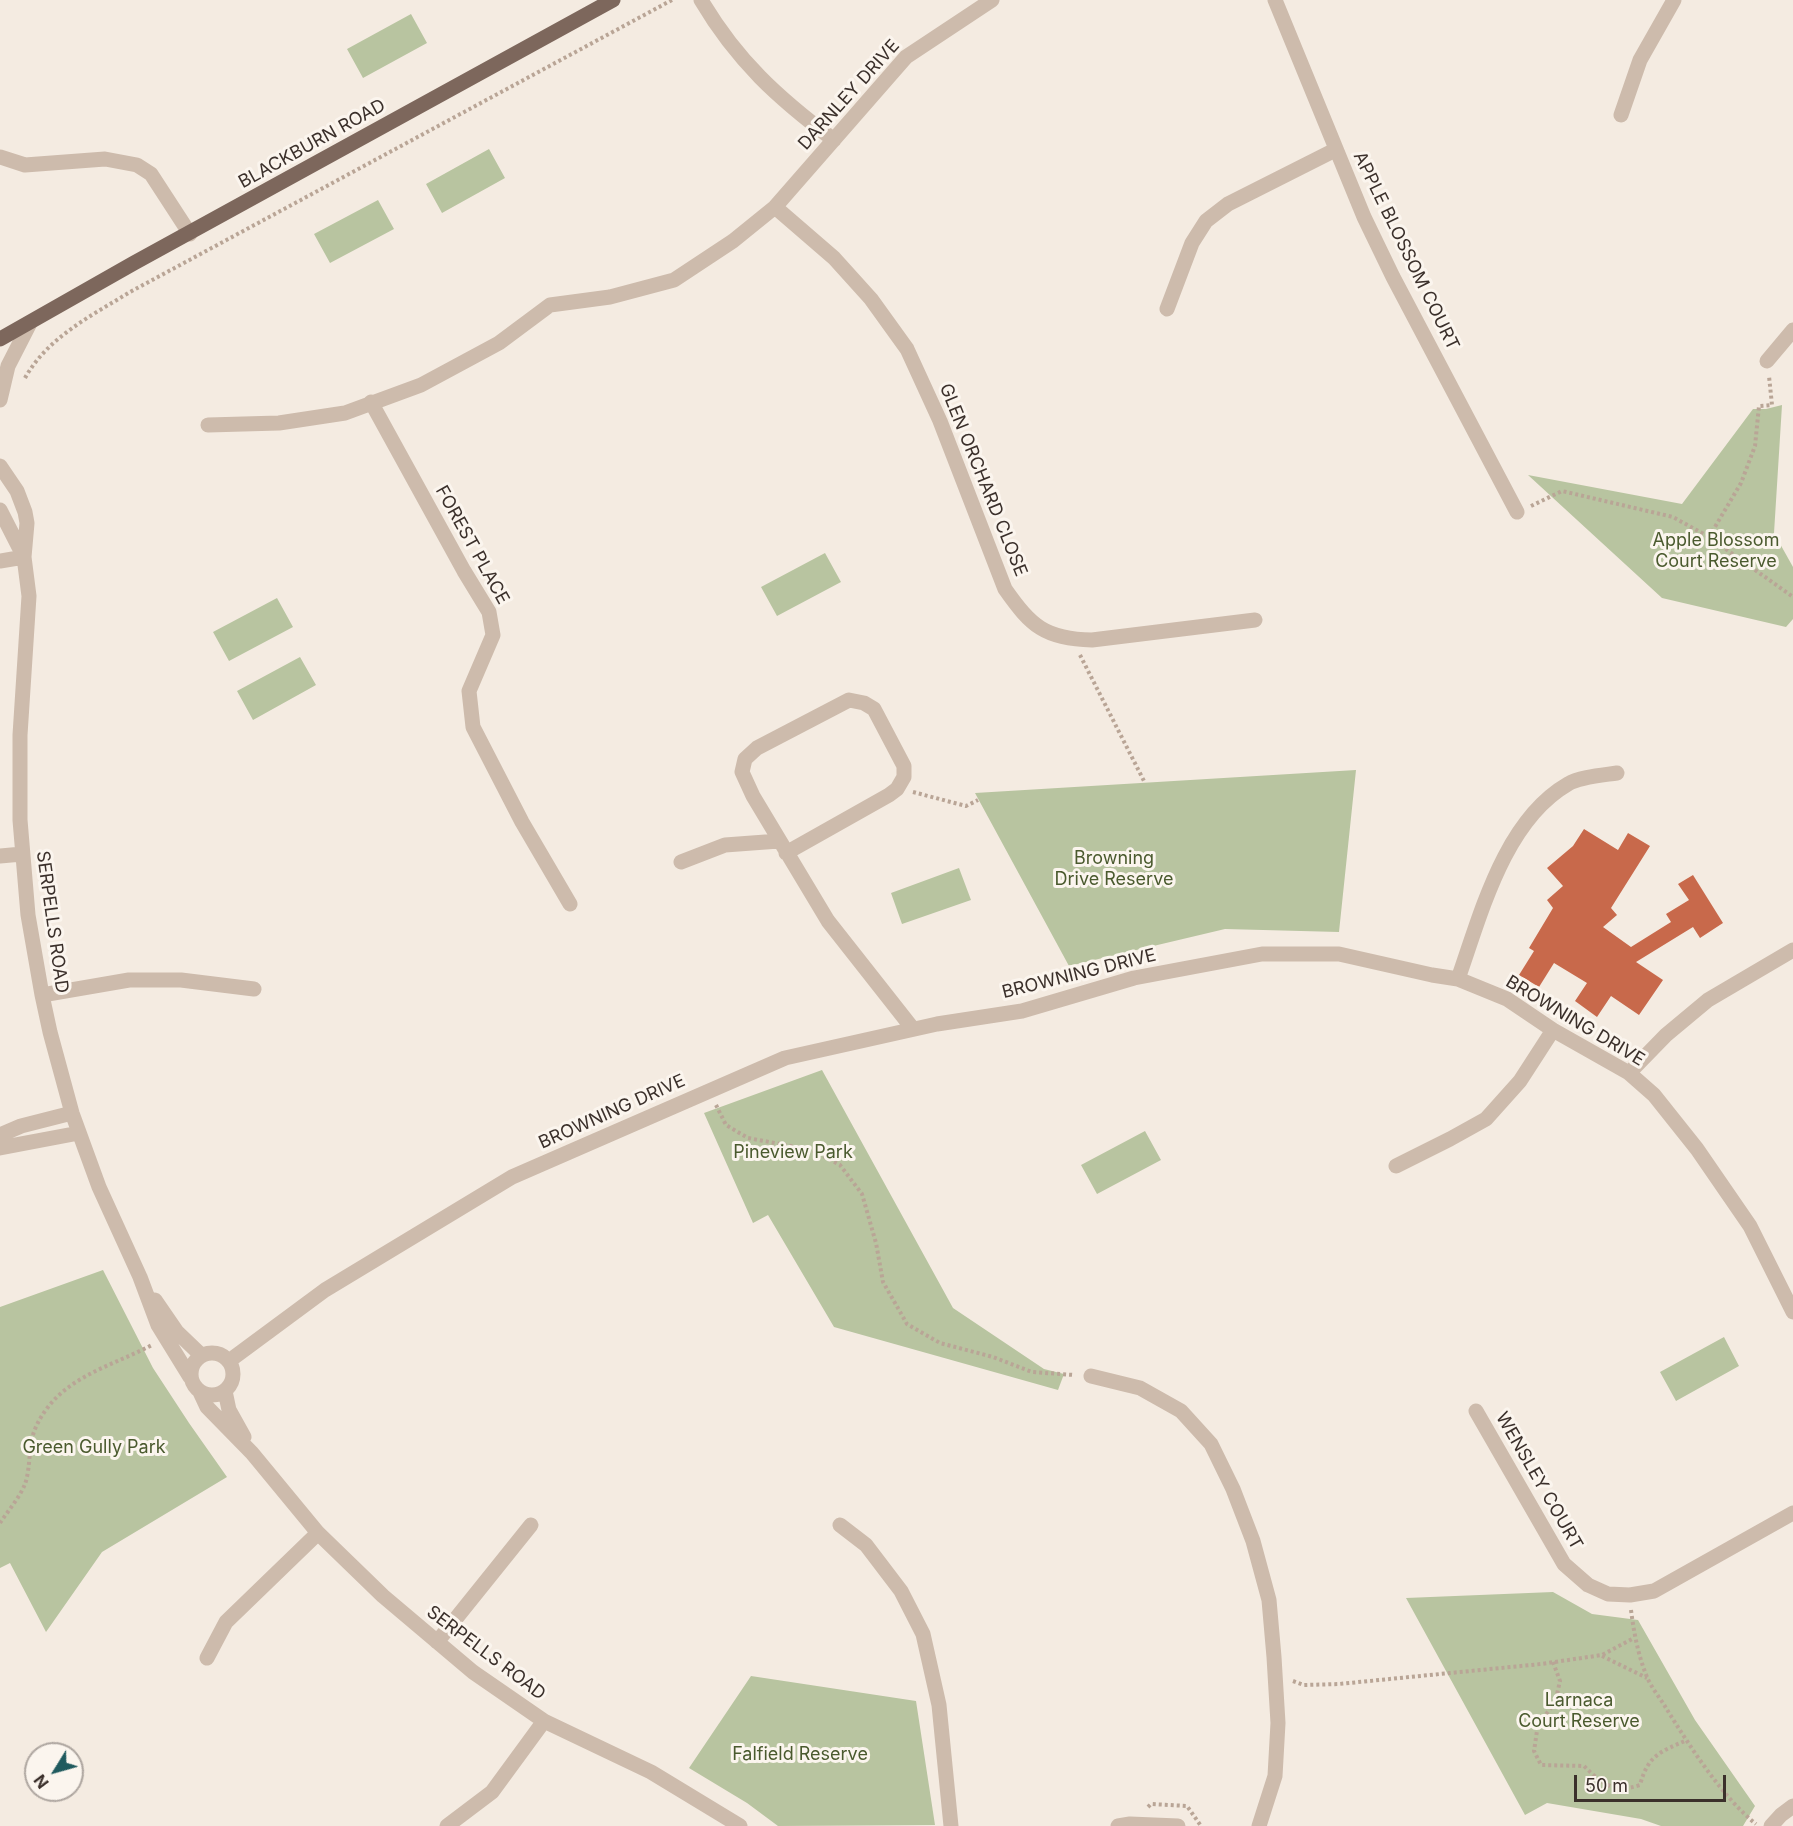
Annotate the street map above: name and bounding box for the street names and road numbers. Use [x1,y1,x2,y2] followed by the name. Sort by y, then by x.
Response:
[794,35,904,155] street label: DARNLEY DRIVE
[235,95,389,193] street label: BLACKBURN ROAD
[1348,148,1464,354] street label: APPLE BLOSSOM COURT
[934,380,1032,580] street label: GLEN ORCHARD CLOSE
[430,482,514,608] street label: FOREST PLACE
[31,850,73,994] street label: SERPELLS ROAD
[1000,944,1158,1004] street label: BROWNING DRIVE
[1502,971,1648,1071] street label: BROWNING DRIVE
[535,1070,689,1154] street label: BROWNING DRIVE
[1491,1408,1587,1554] street label: WENSLEY COURT
[422,1601,550,1705] street label: SERPELLS ROAD

